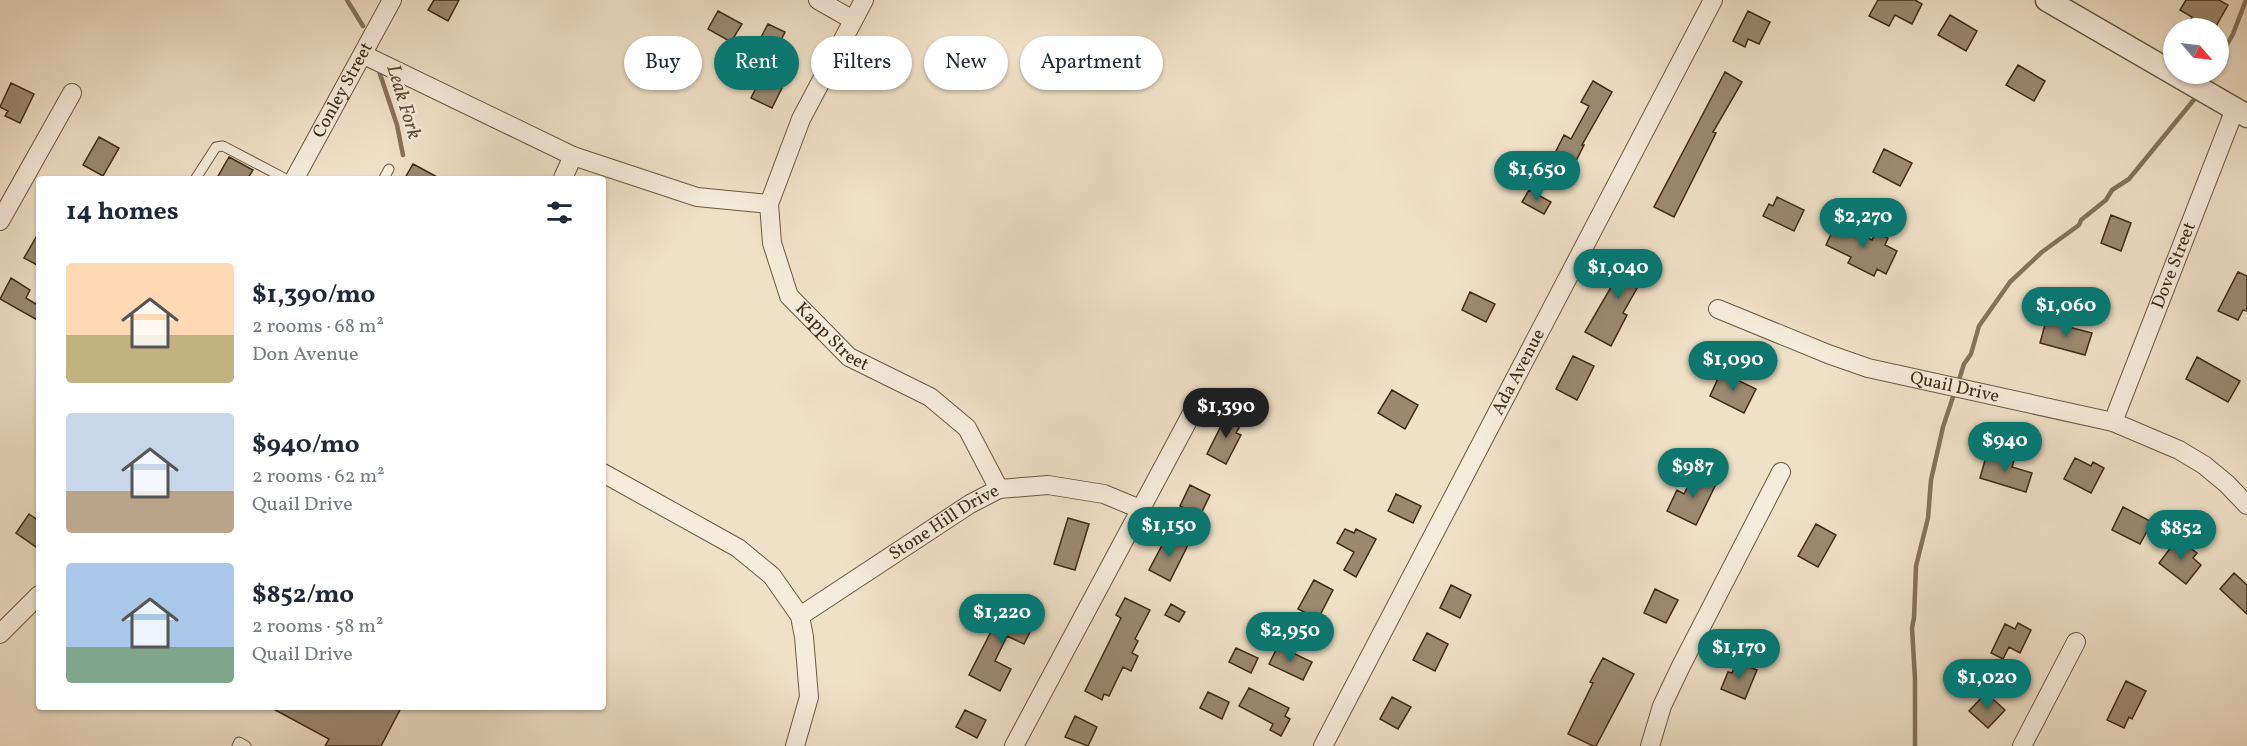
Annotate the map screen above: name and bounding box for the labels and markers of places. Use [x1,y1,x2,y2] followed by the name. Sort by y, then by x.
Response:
[1488,151,1586,202] pin: $1,650
[1814,198,1912,249] pin: $2,270
[1569,249,1667,300] pin: $1,040
[2017,287,2115,338] pin: $1,060
[1684,341,1782,392] pin: $1,090
[1177,388,1275,439] pin: $1,390
[1969,422,2041,473] pin: $940
[1657,448,1729,499] pin: $987
[1120,507,1218,558] pin: $1,150
[2145,510,2217,561] pin: $852
[953,594,1051,645] pin: $1,220
[1241,612,1339,663] pin: $2,950
[1690,629,1788,680] pin: $1,170
[1938,659,2036,710] pin: $1,020

